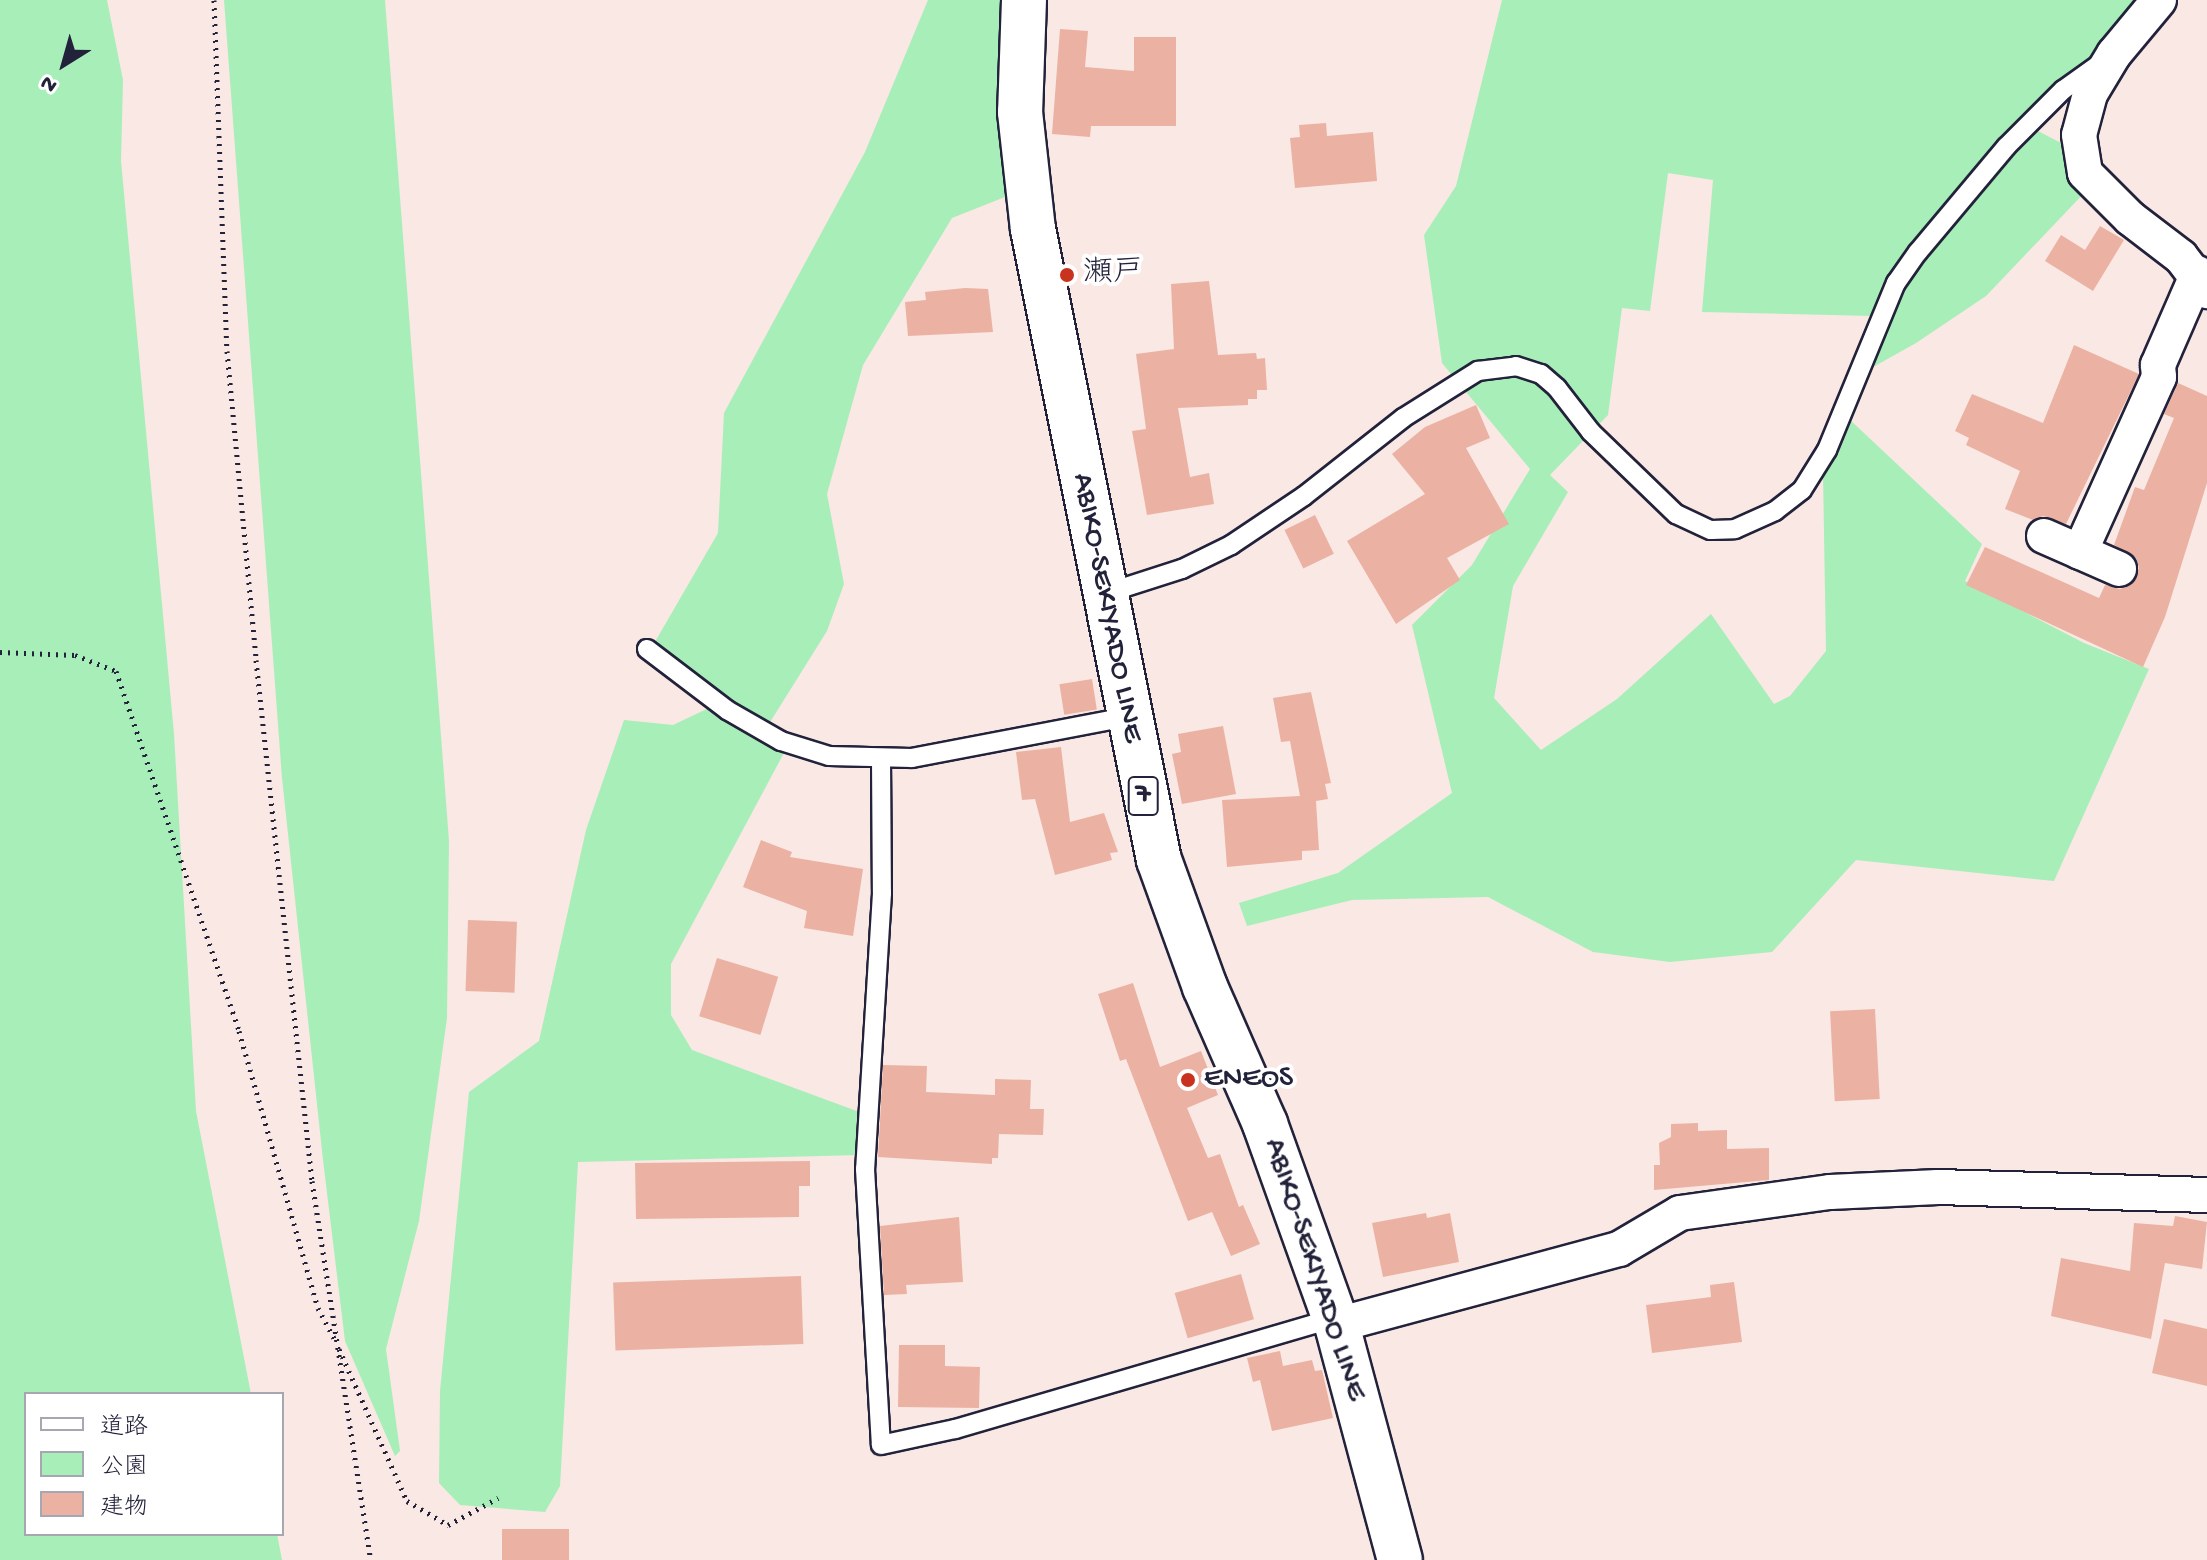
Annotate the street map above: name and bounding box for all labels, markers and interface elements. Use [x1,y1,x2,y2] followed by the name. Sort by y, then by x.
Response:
[24,24,104,104] north arrow
[36,68,63,98] text: N
[1083,257,1143,293] place label: 瀬戸
[1058,266,1076,284] marker: 瀬戸
[1062,470,1150,746] street label: ABIKO-SEKIYADO LINE
[1127,772,1159,820] road number: 7
[1204,1062,1293,1098] place label: ENEOS
[1179,1071,1197,1089] marker: ENEOS
[1254,1134,1372,1406] street label: ABIKO-SEKIYADO LINE
[24,1392,284,1536] legend
[100,1414,148,1443] text: 道路
[100,1454,148,1483] text: 公園
[100,1494,148,1523] text: 建物

